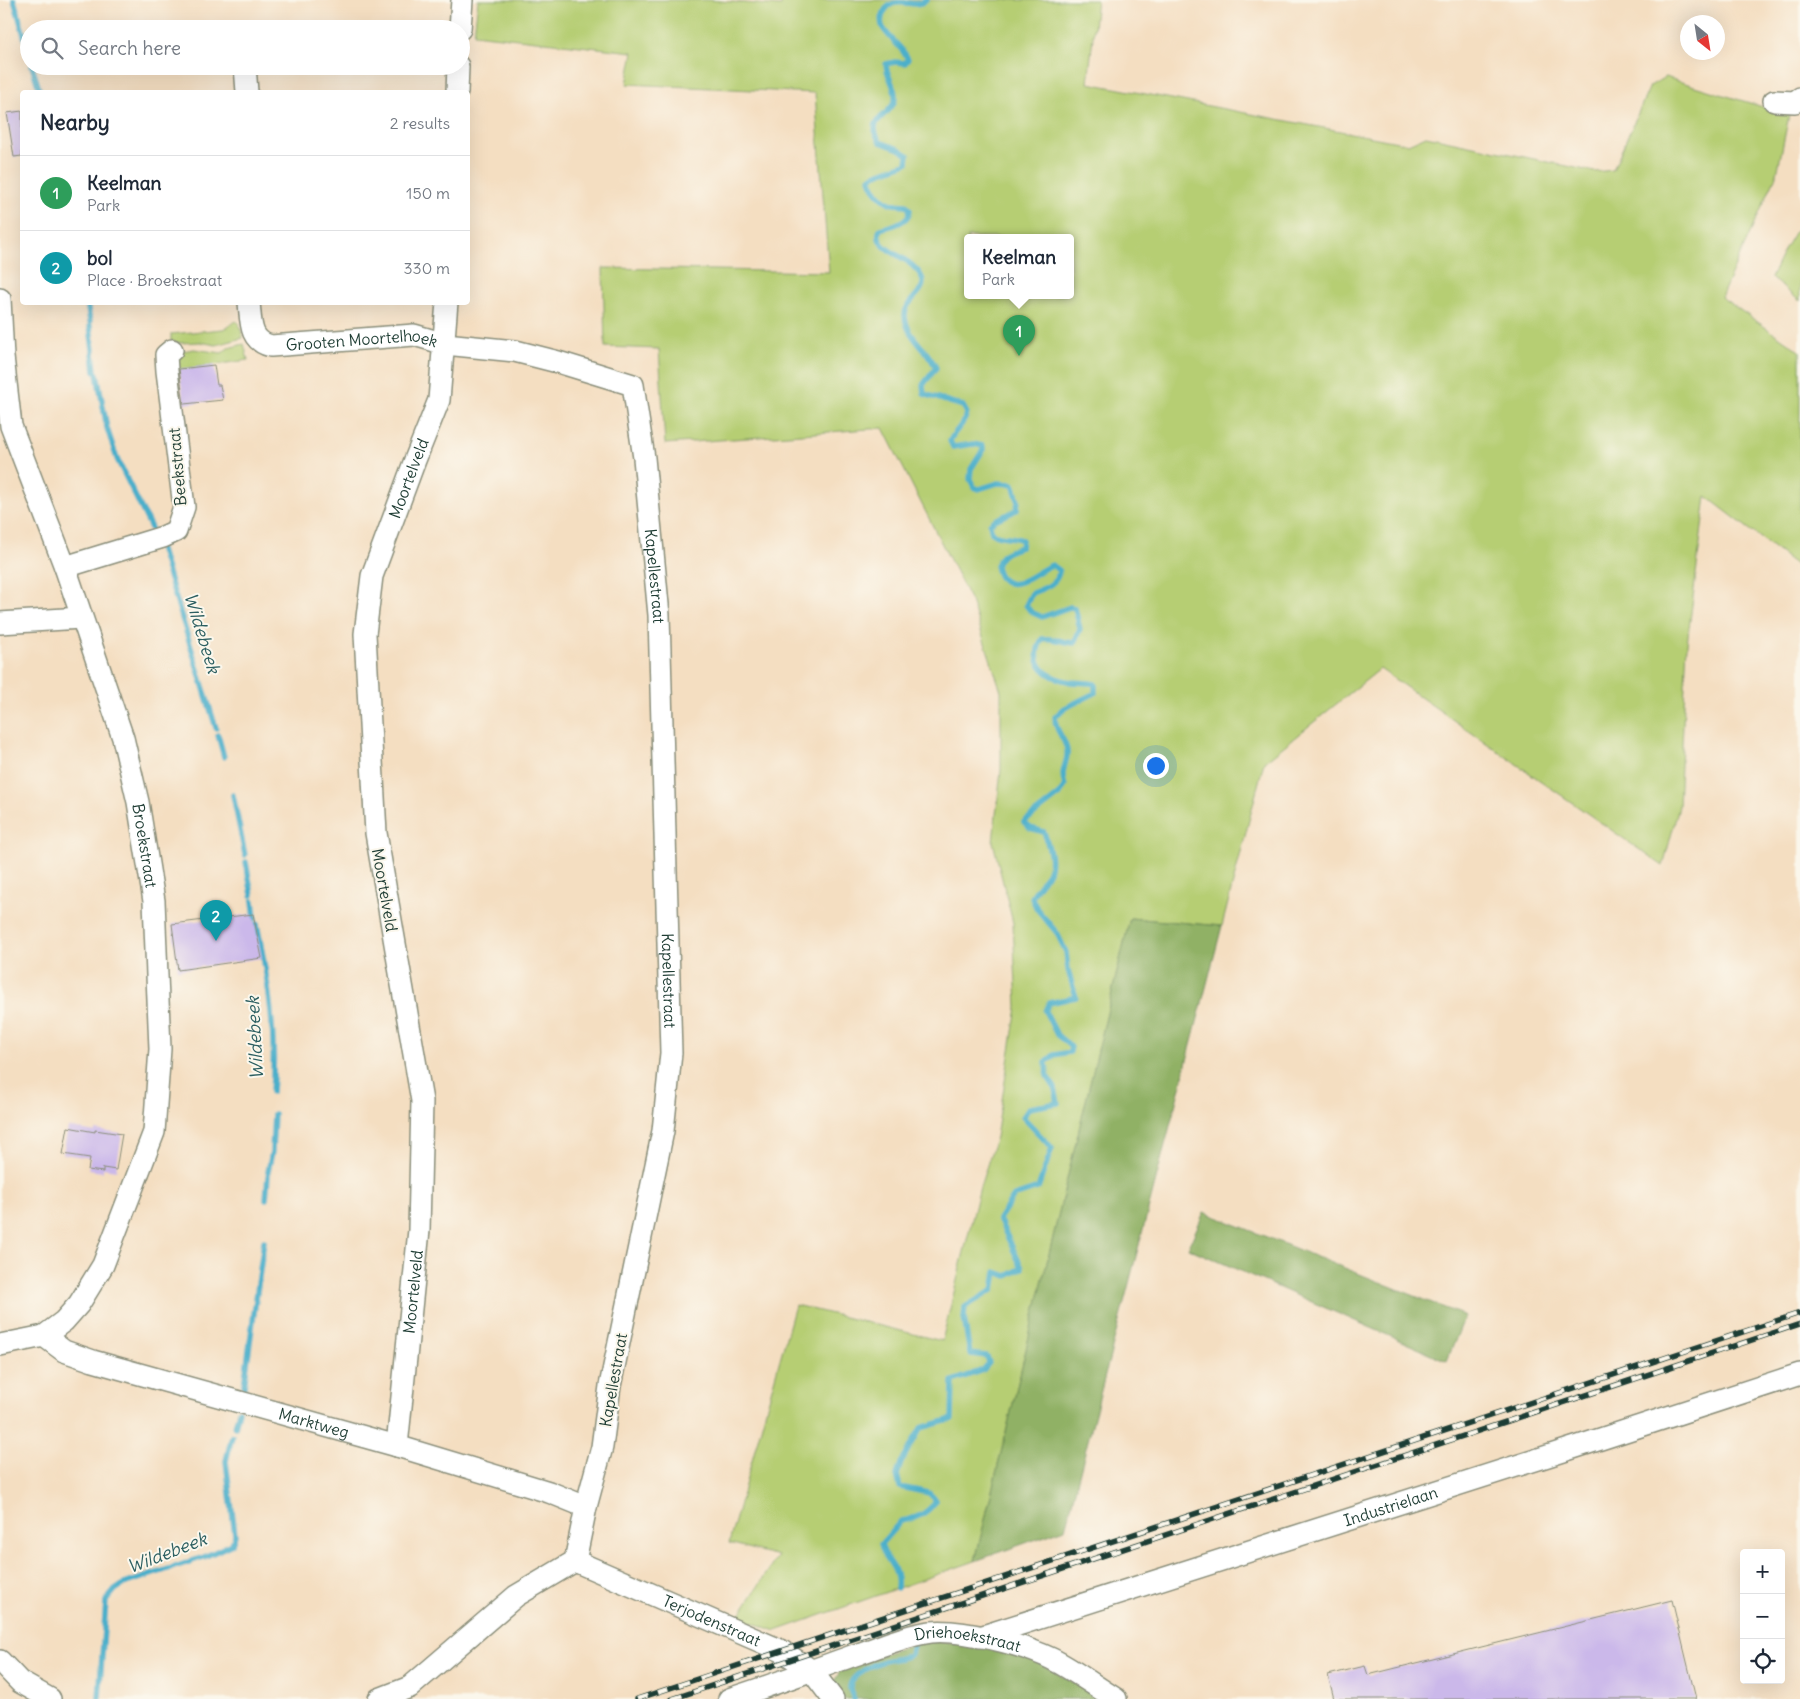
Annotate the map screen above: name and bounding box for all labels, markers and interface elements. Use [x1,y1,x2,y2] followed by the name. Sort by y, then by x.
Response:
[1680,15,1725,60] north arrow
[20,20,470,75] search box
[38,34,66,62] icon: search
[78,36,181,60] text: Search here
[40,109,110,136] text: Nearby
[390,113,450,133] text: 2 results
[87,171,162,195] text: Keelman
[53,183,59,203] text: 1
[406,183,450,203] text: 150 m
[87,195,120,215] text: Park
[964,234,1074,299] popup
[982,245,1056,269] text: Keelman
[87,246,112,270] text: bol
[52,258,60,278] text: 2
[403,258,450,278] text: 330 m
[982,269,1015,289] text: Park
[87,270,222,290] text: Place · Broekstraat
[1003,315,1035,356] pin: 1
[285,325,440,355] street label: Grooten Moortelhoek
[164,426,190,507] street label: Beekstraat
[384,435,433,521] street label: Moortelveld
[641,528,669,624] street label: Kapellestraat
[179,590,226,678] water label: Wildebeek
[1143,753,1169,779] your location
[128,802,162,890] street label: Broekstraat
[368,847,402,933] street label: Moortelveld
[200,900,232,941] pin: 2
[658,933,680,1029] street label: Kapellestraat
[241,994,268,1080] water label: Wildebeek
[398,1249,427,1335] street label: Moortelveld
[595,1331,631,1429] street label: Kapellestraat
[276,1403,351,1442] street label: Marktweg
[1341,1482,1440,1530] street label: Industrielaan
[124,1526,211,1578] water label: Wildebeek
[1740,1549,1785,1684] map controls
[1740,1549,1785,1594] button: +
[660,1590,764,1651] street label: Terjodenstraat
[1740,1594,1785,1639] button: −
[912,1622,1024,1656] street label: Driehoekstraat
[1740,1639,1785,1684] button: locate

